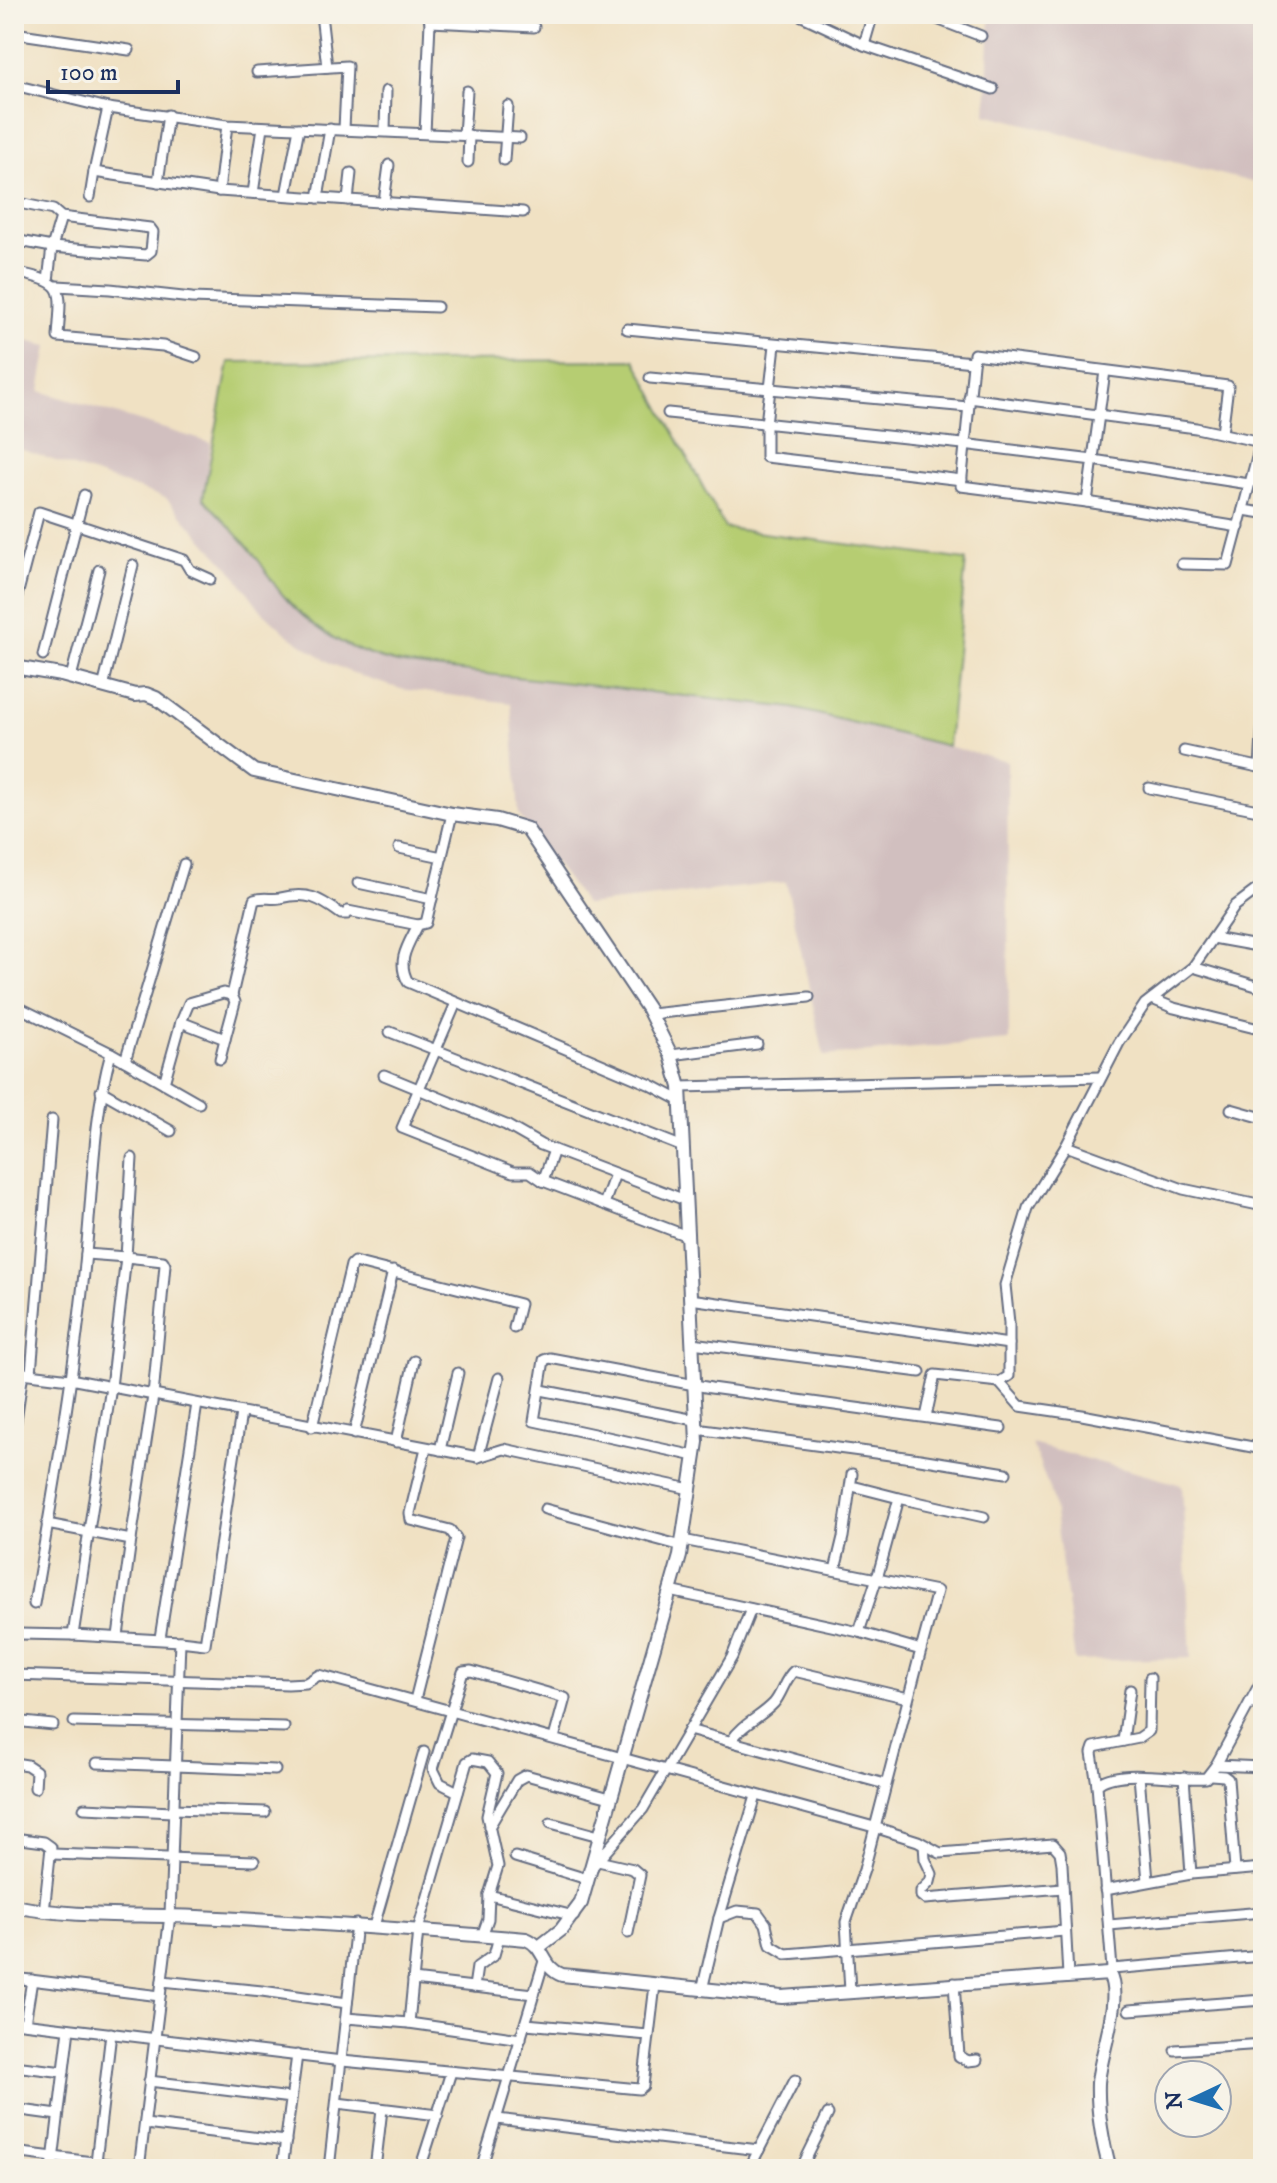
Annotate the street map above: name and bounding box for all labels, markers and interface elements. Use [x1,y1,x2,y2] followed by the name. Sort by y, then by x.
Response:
[48,44,178,94] scale bar
[60,58,118,88] text: 100 m
[1153,2059,1233,2139] north arrow
[1160,2090,1189,2110] text: N

